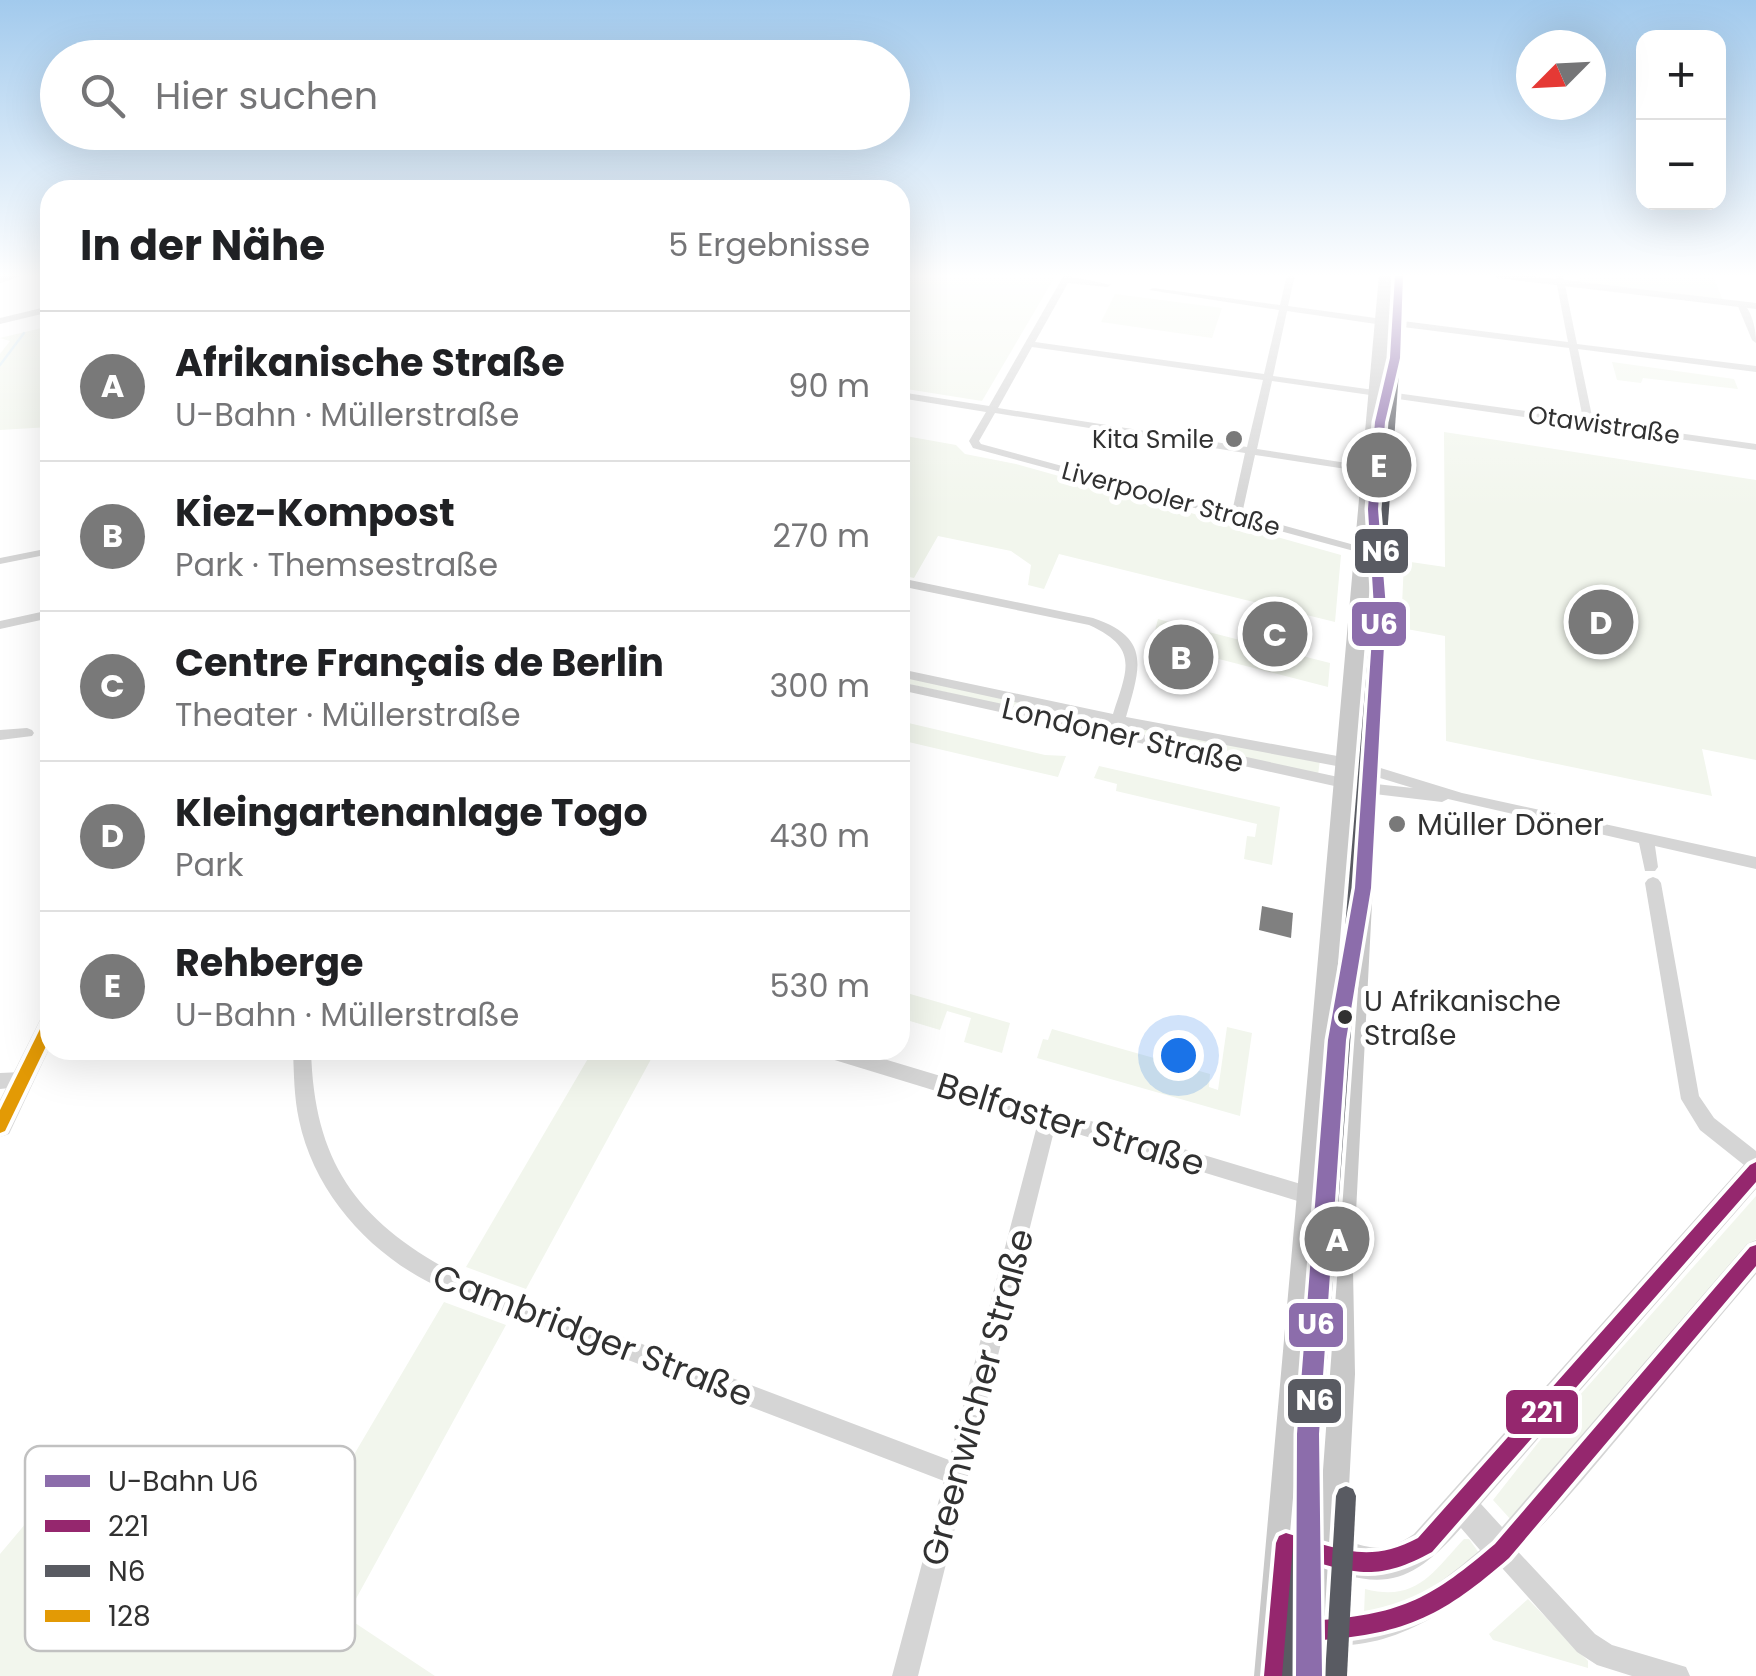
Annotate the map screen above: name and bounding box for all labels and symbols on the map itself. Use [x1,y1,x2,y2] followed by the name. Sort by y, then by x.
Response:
[1516,30,1606,120] north arrow
[1526,397,1682,453] street label: Otawistraße
[1092,422,1214,457] place label: Kita Smile
[1223,428,1245,450] marker: Kita Smile
[1346,428,1412,502] pin: E
[1058,453,1284,545] street label: Liverpooler Straße
[1353,527,1410,575] line badge: N6
[1362,532,1400,571] text: N6
[1568,584,1634,660] pin: D
[1242,596,1308,672] pin: C
[1350,600,1408,648] line badge: U6
[1360,605,1398,644] text: U6
[1148,620,1214,694] pin: B
[998,686,1248,784] street label: Londoner Straße
[1417,803,1604,846] place label: Müller Döner
[1386,813,1408,835] marker: Müller Döner
[1364,982,1561,1055] place label: U Afrikanische Straße
[1335,1007,1355,1027] marker: U Afrikanische Straße
[1153,1030,1204,1081] your location
[931,1060,1211,1188] street label: Belfaster Straße
[1304,1202,1370,1276] pin: A
[908,1223,1046,1571] street label: Greenwicher Straße
[426,1251,760,1419] street label: Cambridger Straße
[1287,1301,1345,1349] line badge: U6
[1297,1305,1335,1344] text: U6
[1286,1377,1343,1425] line badge: N6
[1296,1381,1334,1420] text: N6
[1504,1388,1580,1436] line badge: 221
[1521,1393,1563,1432] text: 221
[25,1446,355,1651] legend
[108,1462,258,1501] text: U-Bahn U6
[108,1507,149,1546] text: 221
[108,1552,145,1591] text: N6
[108,1597,151,1636] text: 128

